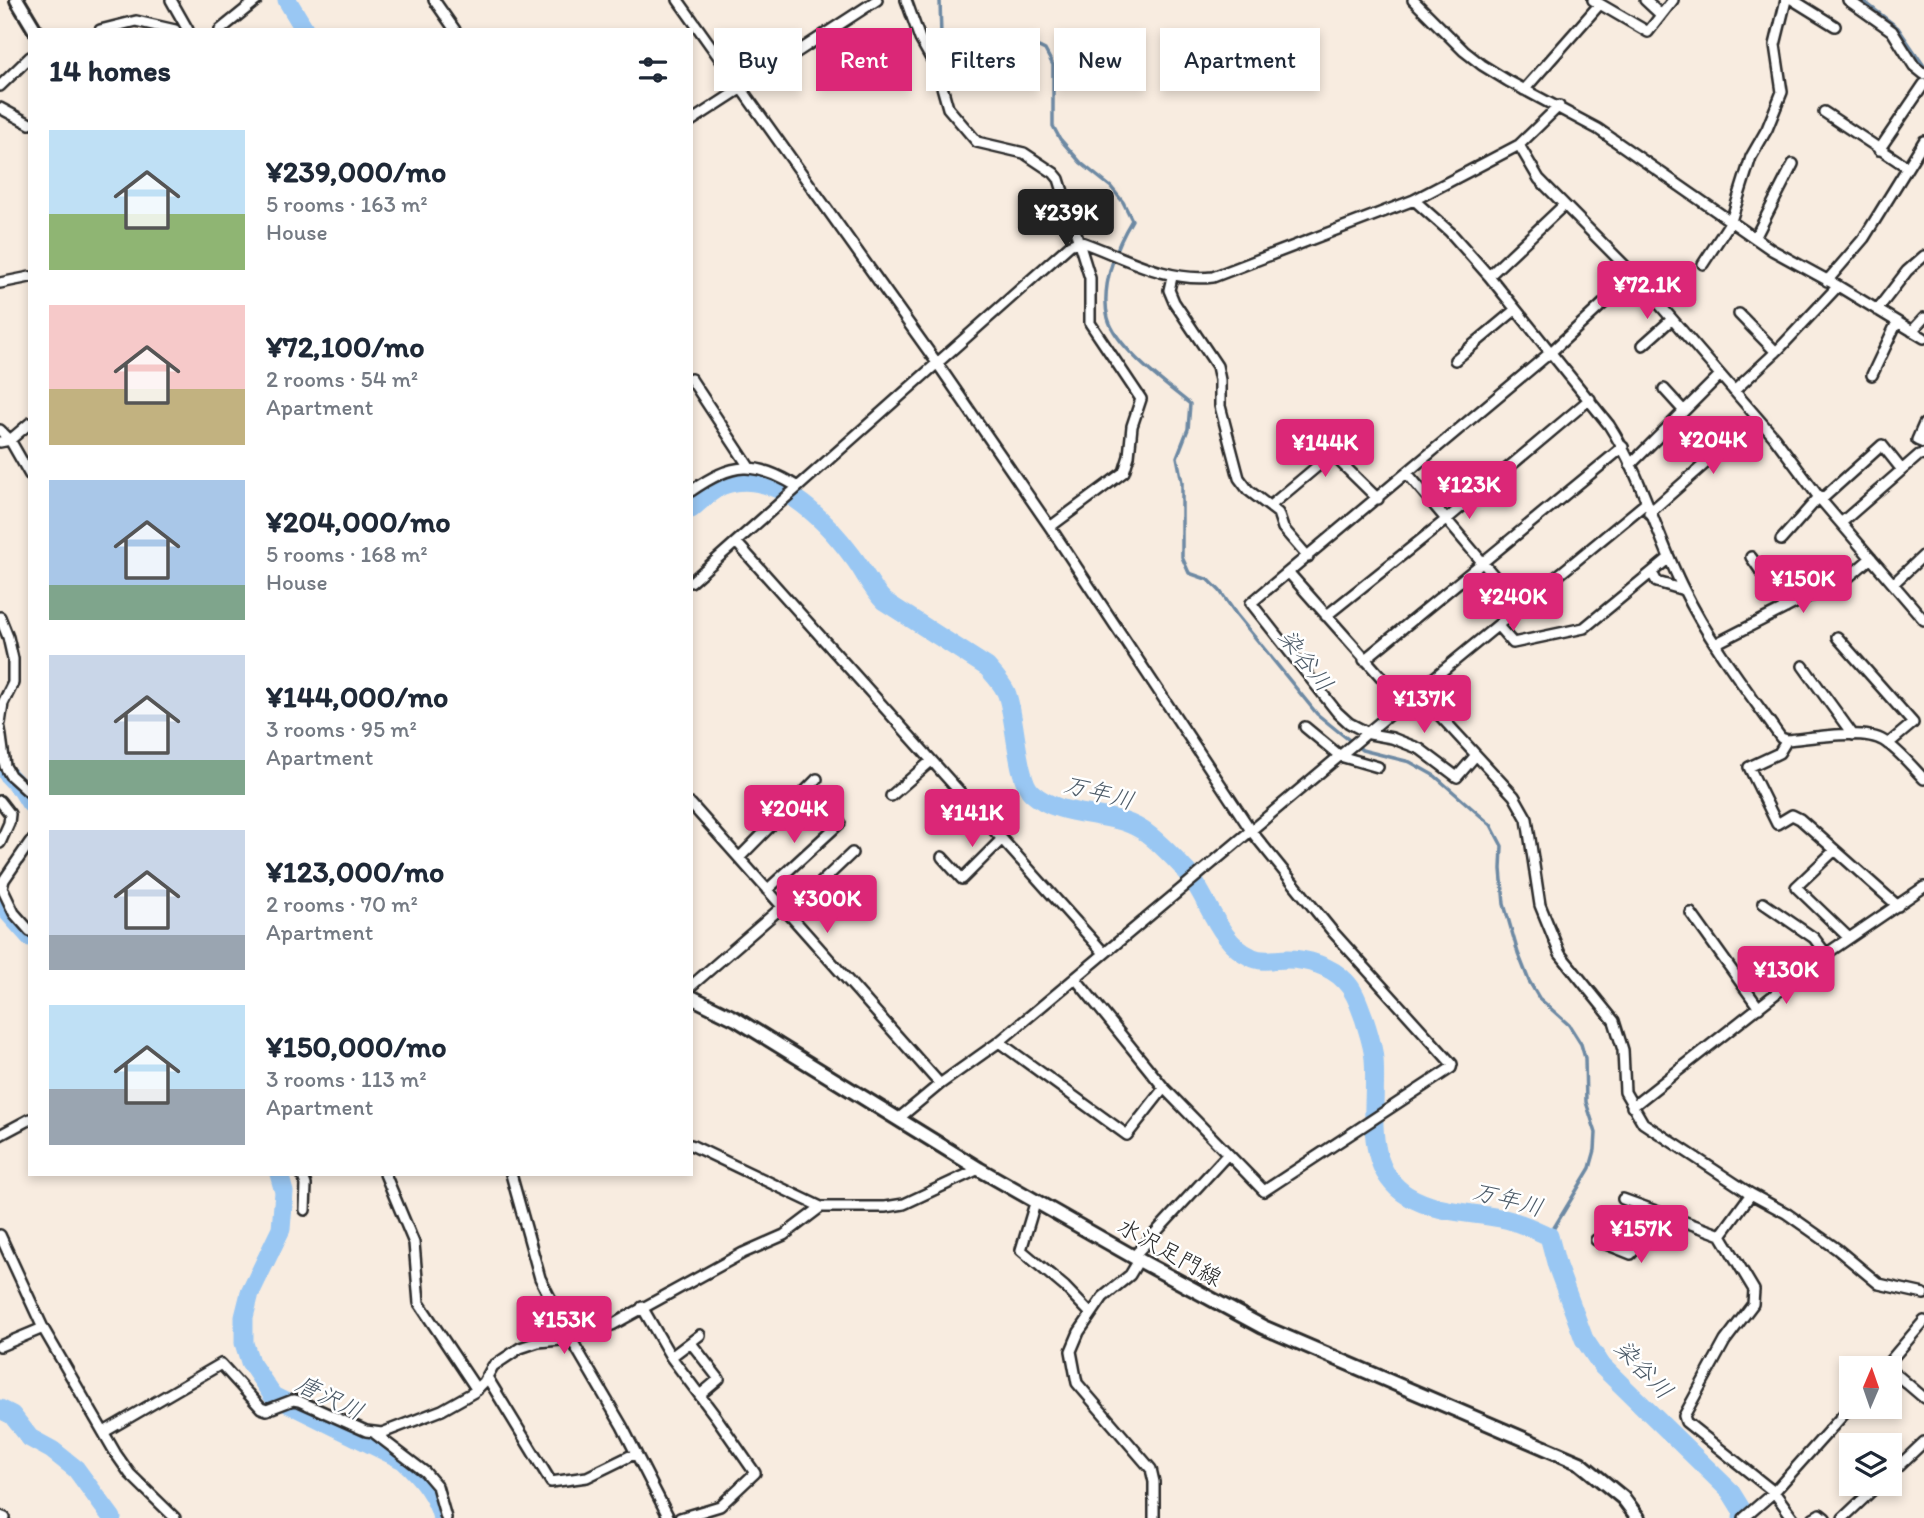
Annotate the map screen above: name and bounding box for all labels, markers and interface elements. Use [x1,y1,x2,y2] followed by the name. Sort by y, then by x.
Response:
[714,28,802,91] chip: Buy
[816,28,912,91] chip: Rent
[926,28,1040,91] chip: Filters
[1054,28,1146,91] chip: New
[1160,28,1320,91] chip: Apartment
[634,51,672,89] icon: filters
[49,52,171,89] text: 14 homes
[266,153,446,190] text: ¥239,000/mo
[105,158,189,242] icon: home
[266,190,428,218] text: 5 rooms · 163 m²
[1017,190,1115,249] pin: ¥239K
[1034,198,1098,226] text: ¥239K
[266,218,328,246] text: House
[1590,262,1704,321] pin: ¥72.1K
[1613,270,1681,298] text: ¥72.1K
[266,328,425,365] text: ¥72,100/mo
[105,333,189,417] icon: home
[266,365,418,393] text: 2 rooms · 54 m²
[266,393,373,421] text: Apartment
[1664,416,1762,476] pin: ¥204K
[1276,420,1374,479] pin: ¥144K
[1679,425,1747,453] text: ¥204K
[1292,428,1358,456] text: ¥144K
[1420,462,1518,521] pin: ¥123K
[1438,470,1500,498] text: ¥123K
[266,503,451,540] text: ¥204,000/mo
[105,508,189,592] icon: home
[266,540,428,568] text: 5 rooms · 168 m²
[1754,556,1852,615] pin: ¥150K
[1771,564,1835,592] text: ¥150K
[266,568,328,596] text: House
[1464,574,1562,633] pin: ¥240K
[1479,582,1547,610] text: ¥240K
[1272,623,1340,697] water label: 染谷川
[1375,676,1473,735] pin: ¥137K
[266,678,448,715] text: ¥144,000/mo
[105,683,189,767] icon: home
[1393,684,1455,712] text: ¥137K
[266,715,417,743] text: 3 rooms · 95 m²
[266,743,373,771] text: Apartment
[1060,769,1138,815] water label: 万年川
[745,786,843,845] pin: ¥204K
[923,790,1021,849] pin: ¥141K
[760,794,828,822] text: ¥204K
[941,798,1003,826] text: ¥141K
[266,853,444,890] text: ¥123,000/mo
[105,858,189,942] icon: home
[778,876,876,935] pin: ¥300K
[793,884,861,912] text: ¥300K
[266,890,418,918] text: 2 rooms · 70 m²
[266,918,373,946] text: Apartment
[1737,946,1835,1006] pin: ¥130K
[1754,955,1818,983] text: ¥130K
[266,1028,447,1065] text: ¥150,000/mo
[105,1033,189,1117] icon: home
[266,1065,427,1093] text: 3 rooms · 113 m²
[266,1093,373,1121] text: Apartment
[1469,1176,1547,1222] water label: 万年川
[1592,1206,1690,1265] pin: ¥157K
[1113,1212,1227,1292] street label: 水沢足門線
[1610,1214,1672,1242] text: ¥157K
[515,1296,613,1356] pin: ¥153K
[533,1305,595,1333] text: ¥153K
[1609,1333,1679,1405] water label: 染谷川
[1839,1356,1902,1419] north arrow
[1839,1356,1902,1496] map controls
[291,1368,369,1426] water label: 唐沢川
[1839,1433,1902,1496] button: layers

